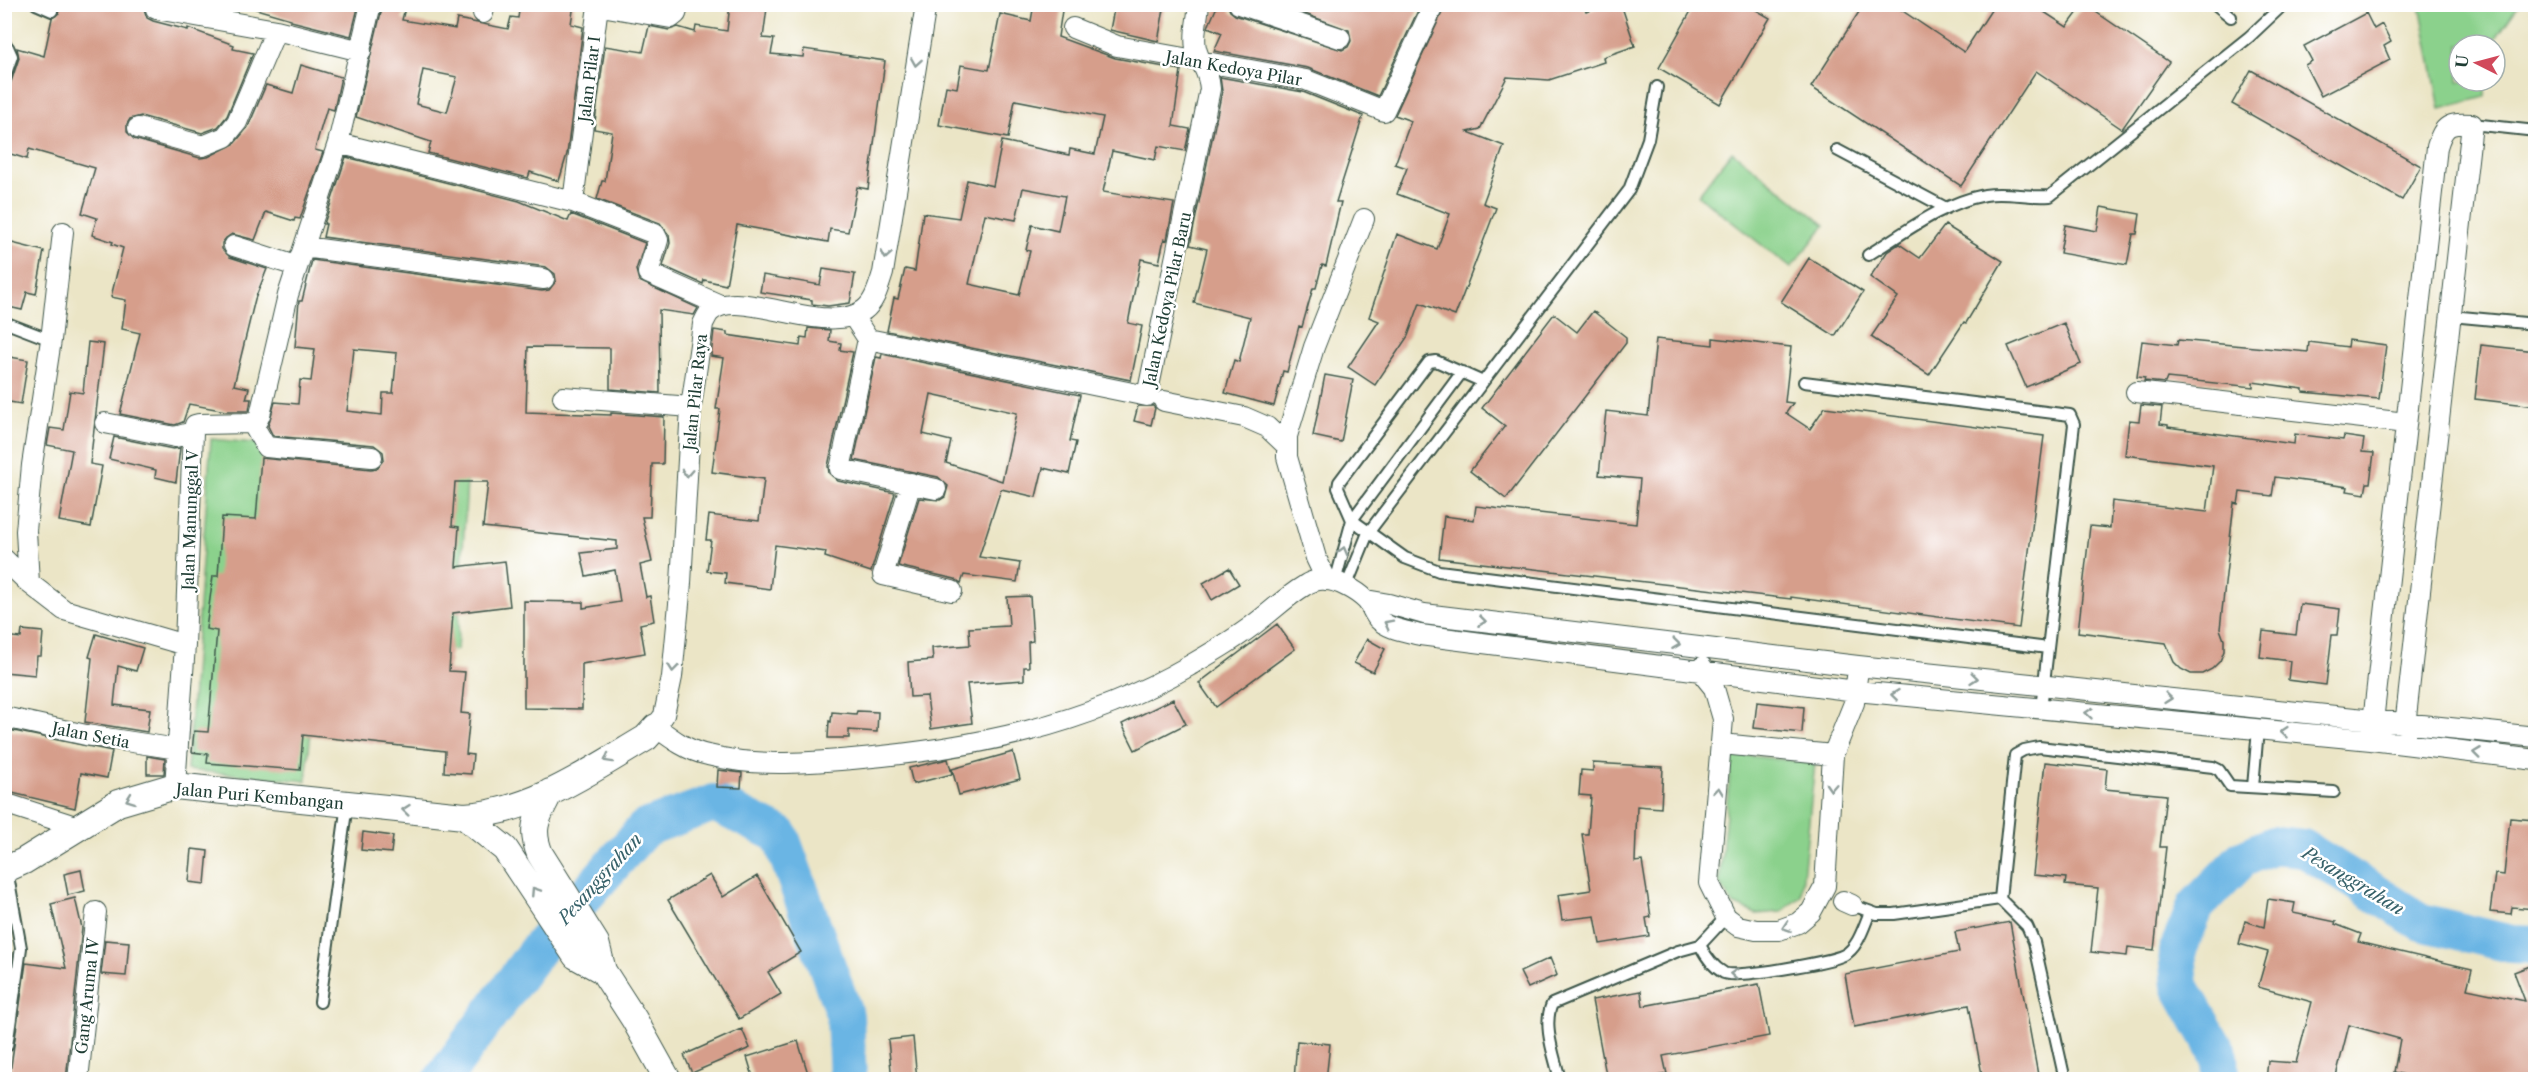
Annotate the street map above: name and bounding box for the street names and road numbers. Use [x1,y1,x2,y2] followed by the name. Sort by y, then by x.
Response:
[573,35,604,126] street label: Jalan Pilar I
[1161,46,1304,90] street label: Jalan Kedoya Pilar
[1138,210,1195,391] street label: Jalan Kedoya Pilar Baru
[679,332,711,454] street label: Jalan Pilar Raya
[177,449,202,594] street label: Jalan Manunggal V
[47,717,132,752] street label: Jalan Setia
[172,778,345,813] street label: Jalan Puri Kembangan
[71,936,103,1055] street label: Gang Aruma IV

